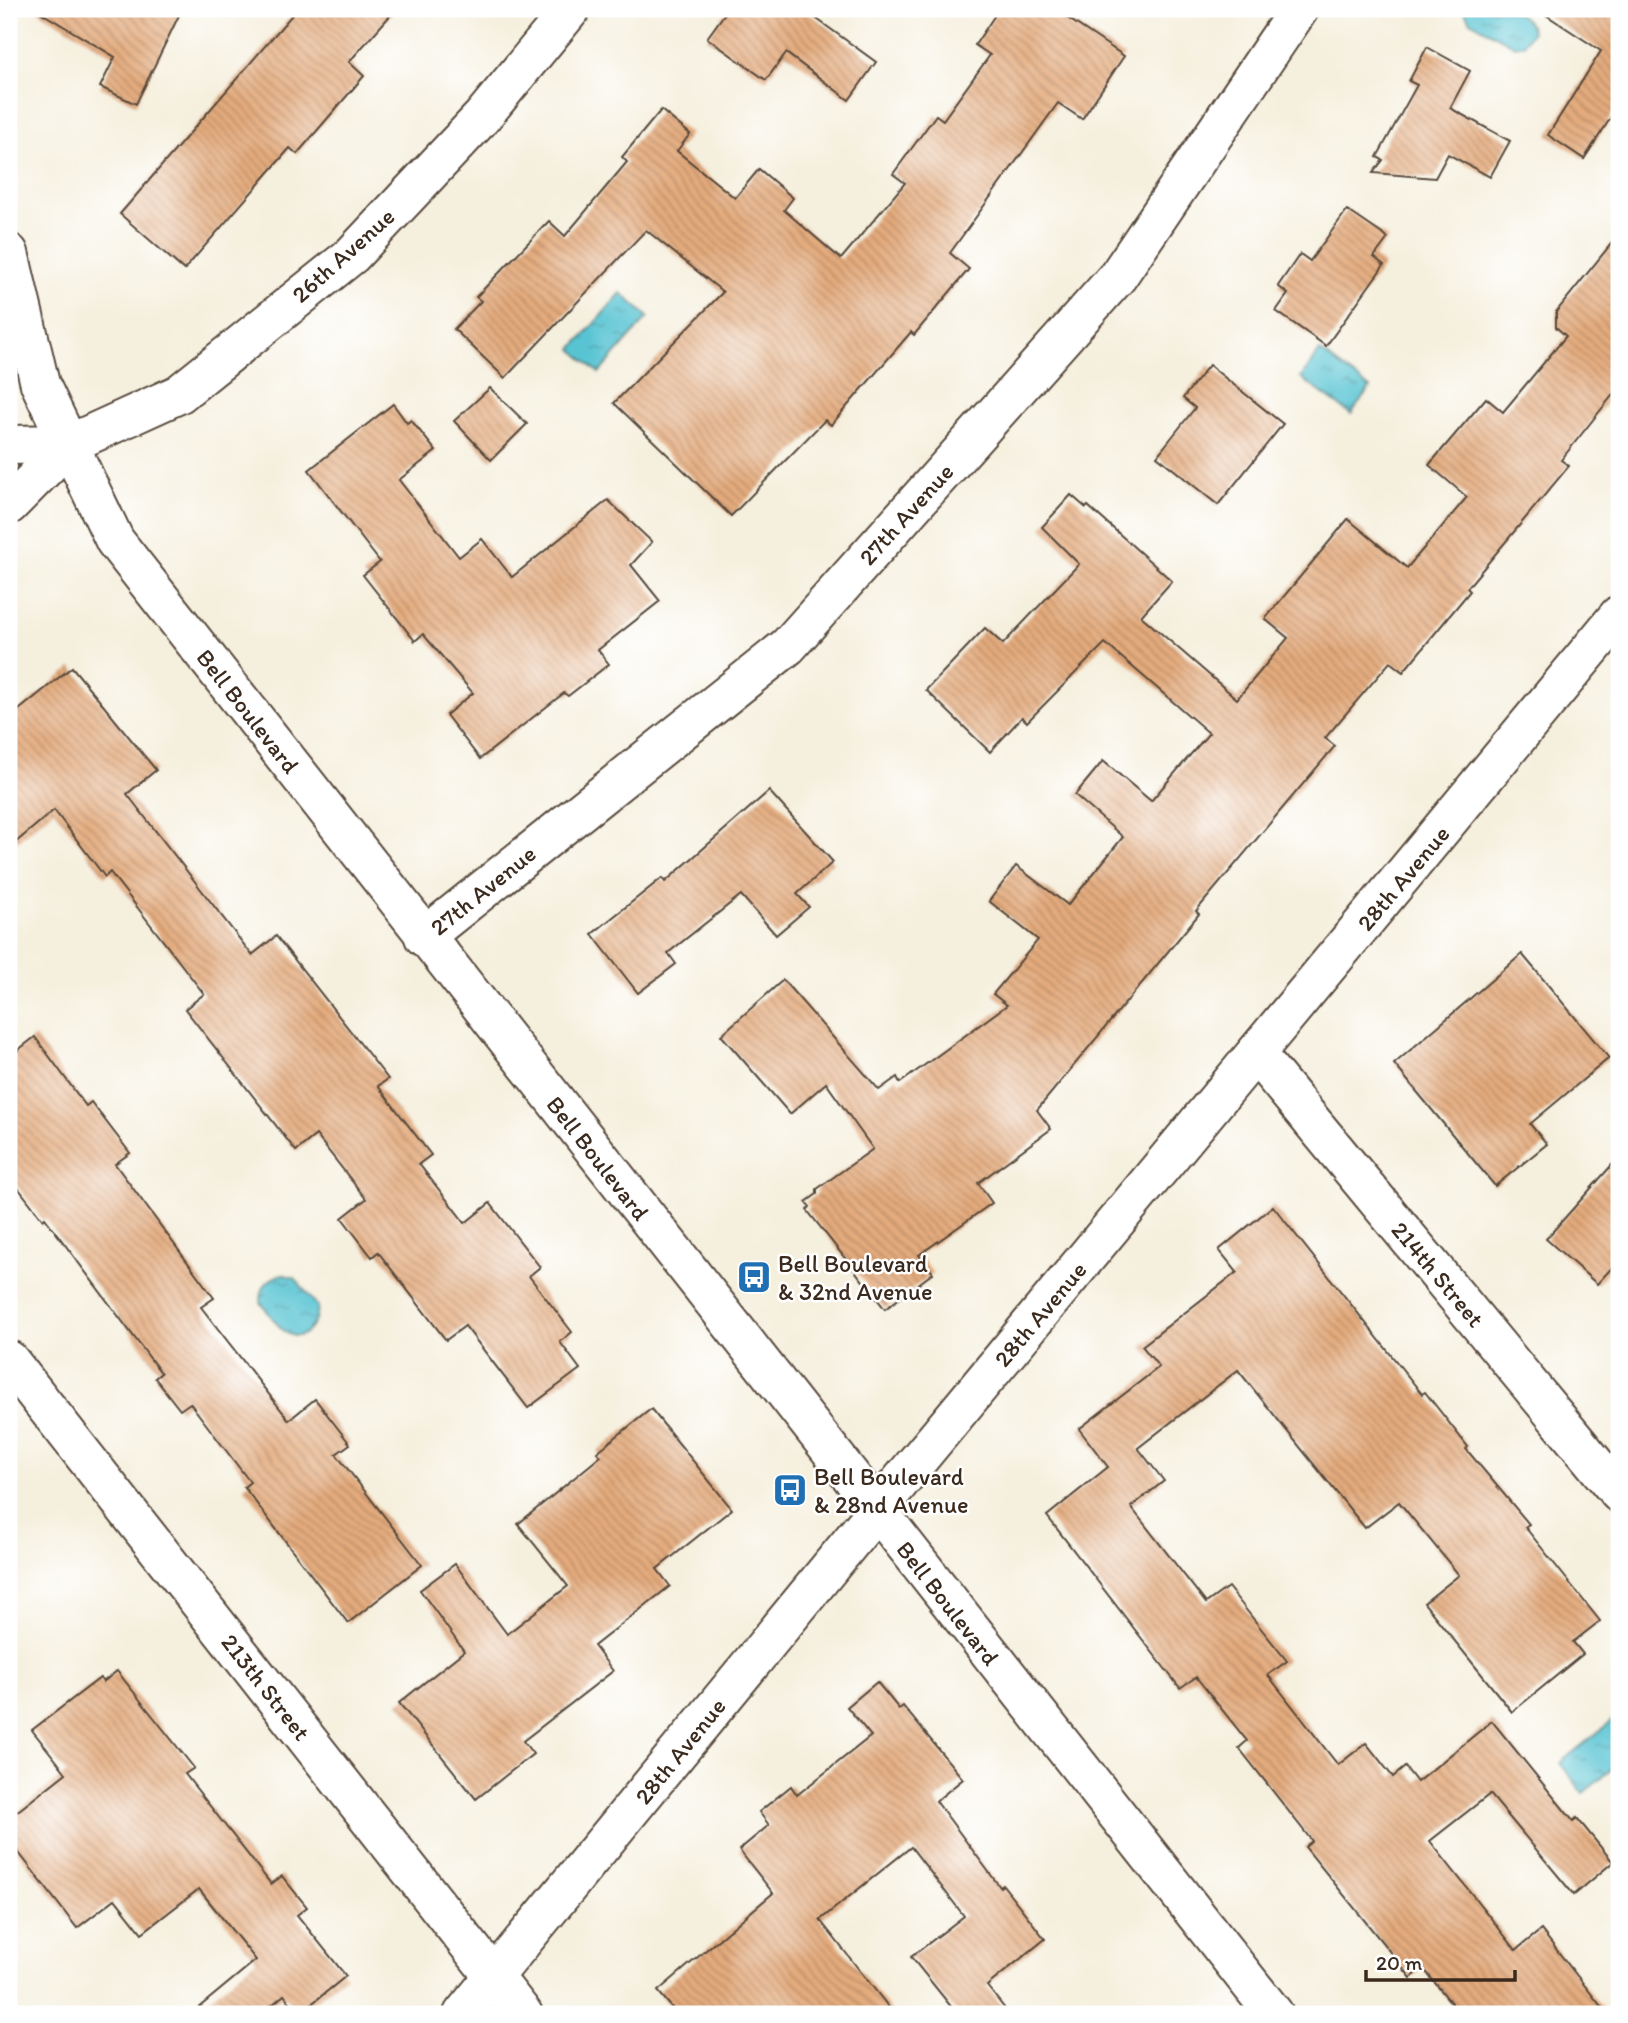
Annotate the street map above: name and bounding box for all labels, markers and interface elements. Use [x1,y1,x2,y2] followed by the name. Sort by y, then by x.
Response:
[286,201,400,309] street label: 26th Avenue
[853,457,959,571] street label: 27th Avenue
[190,643,306,779] street label: Bell Boulevard
[1351,819,1455,937] street label: 28th Avenue
[424,839,542,941] street label: 27th Avenue
[540,1090,656,1226] street label: Bell Boulevard
[1386,1215,1490,1333] street label: 214th Street
[778,1249,933,1306] place label: Bell Boulevard & 32nd Avenue
[988,1255,1092,1373] street label: 28th Avenue
[735,1258,773,1296] bus stop icon: Bell Boulevard & 32nd Avenue
[814,1462,969,1519] place label: Bell Boulevard & 28nd Avenue
[771,1471,809,1509] bus stop icon: Bell Boulevard & 28nd Avenue
[890,1535,1006,1671] street label: Bell Boulevard
[215,1628,317,1746] street label: 213th Street
[628,1692,732,1810] street label: 28th Avenue
[1366,1939,1514,1983] scale bar
[1376,1950,1423,1975] text: 20 m

